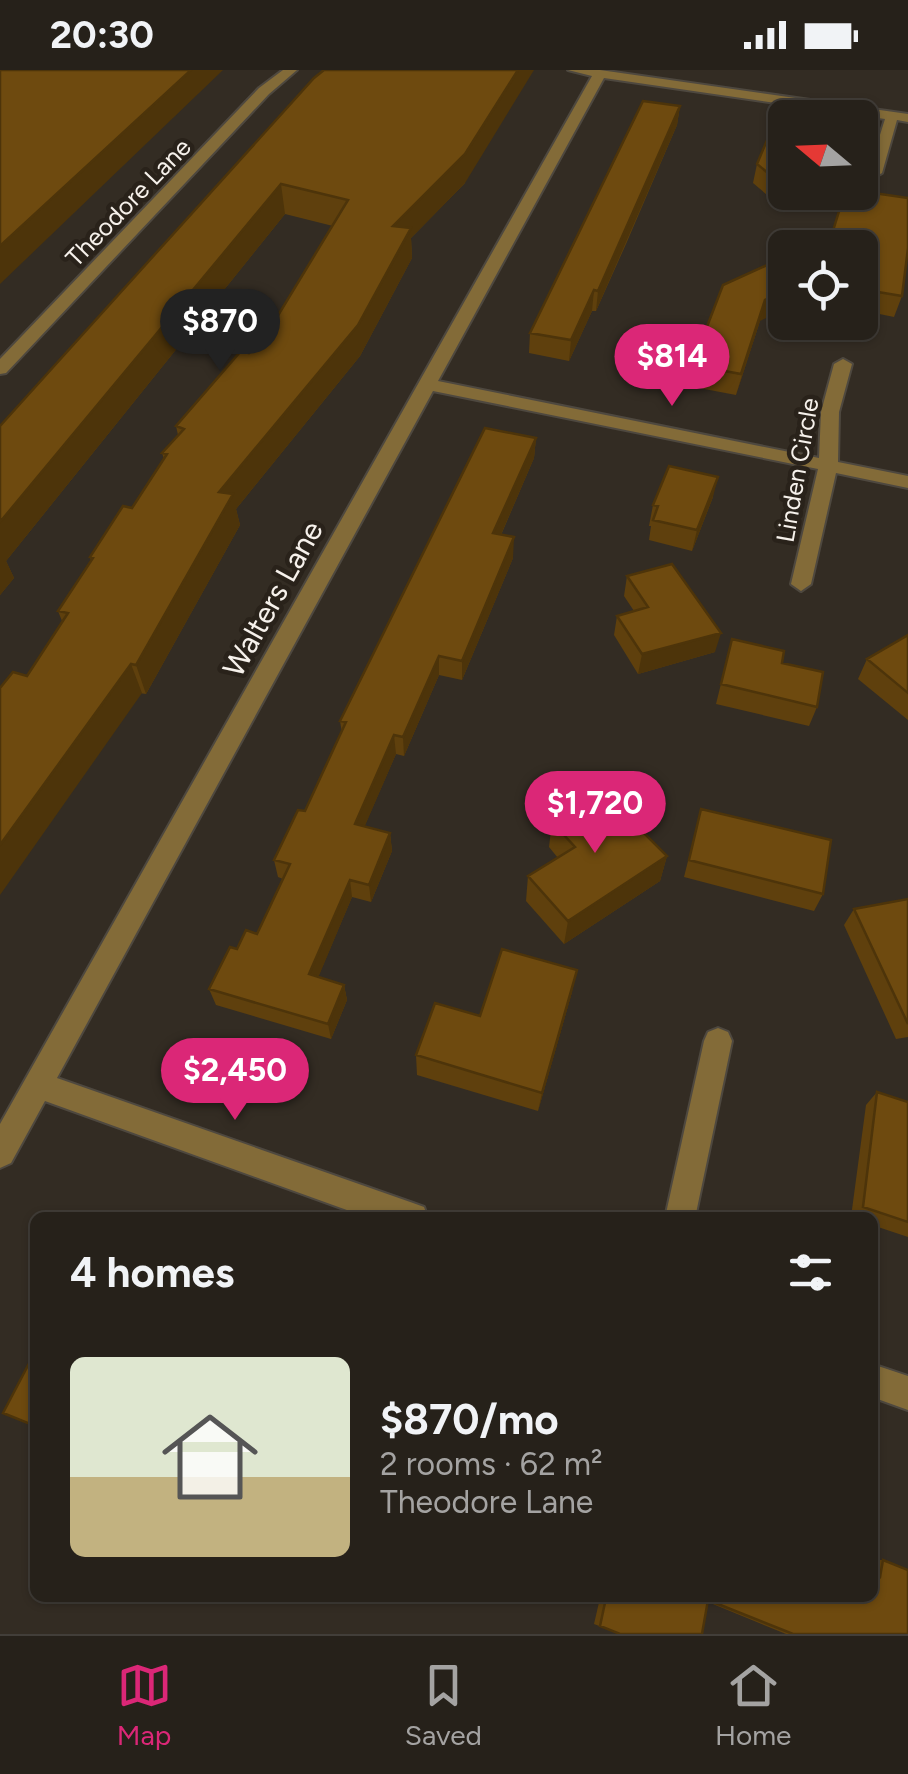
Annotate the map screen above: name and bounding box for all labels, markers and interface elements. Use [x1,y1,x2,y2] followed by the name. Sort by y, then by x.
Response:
[50,12,154,58] text: 20:30
[768,100,878,210] north arrow
[768,100,878,340] map controls
[59,132,197,272] street label: Theodore Lane
[768,230,878,340] button: locate
[161,289,279,374] pin: $870
[182,302,258,340] text: $870
[613,324,731,409] pin: $814
[636,337,708,375] text: $814
[770,395,824,545] street label: Linden Circle
[215,514,331,683] street label: Walters Lane
[514,771,676,856] pin: $1,720
[547,784,643,822] text: $1,720
[154,1038,316,1123] pin: $2,450
[183,1051,287,1089] text: $2,450
[783,1245,838,1300] icon: filters
[70,1247,234,1298] text: 4 homes
[380,1394,559,1445] text: $870/mo
[150,1397,270,1517] icon: home
[380,1445,603,1483] text: 2 rooms · 62 m²
[380,1483,593,1521] text: Theodore Lane
[117,1658,172,1752] tab: Map
[405,1658,482,1752] tab: Saved
[715,1658,791,1752] tab: Home

